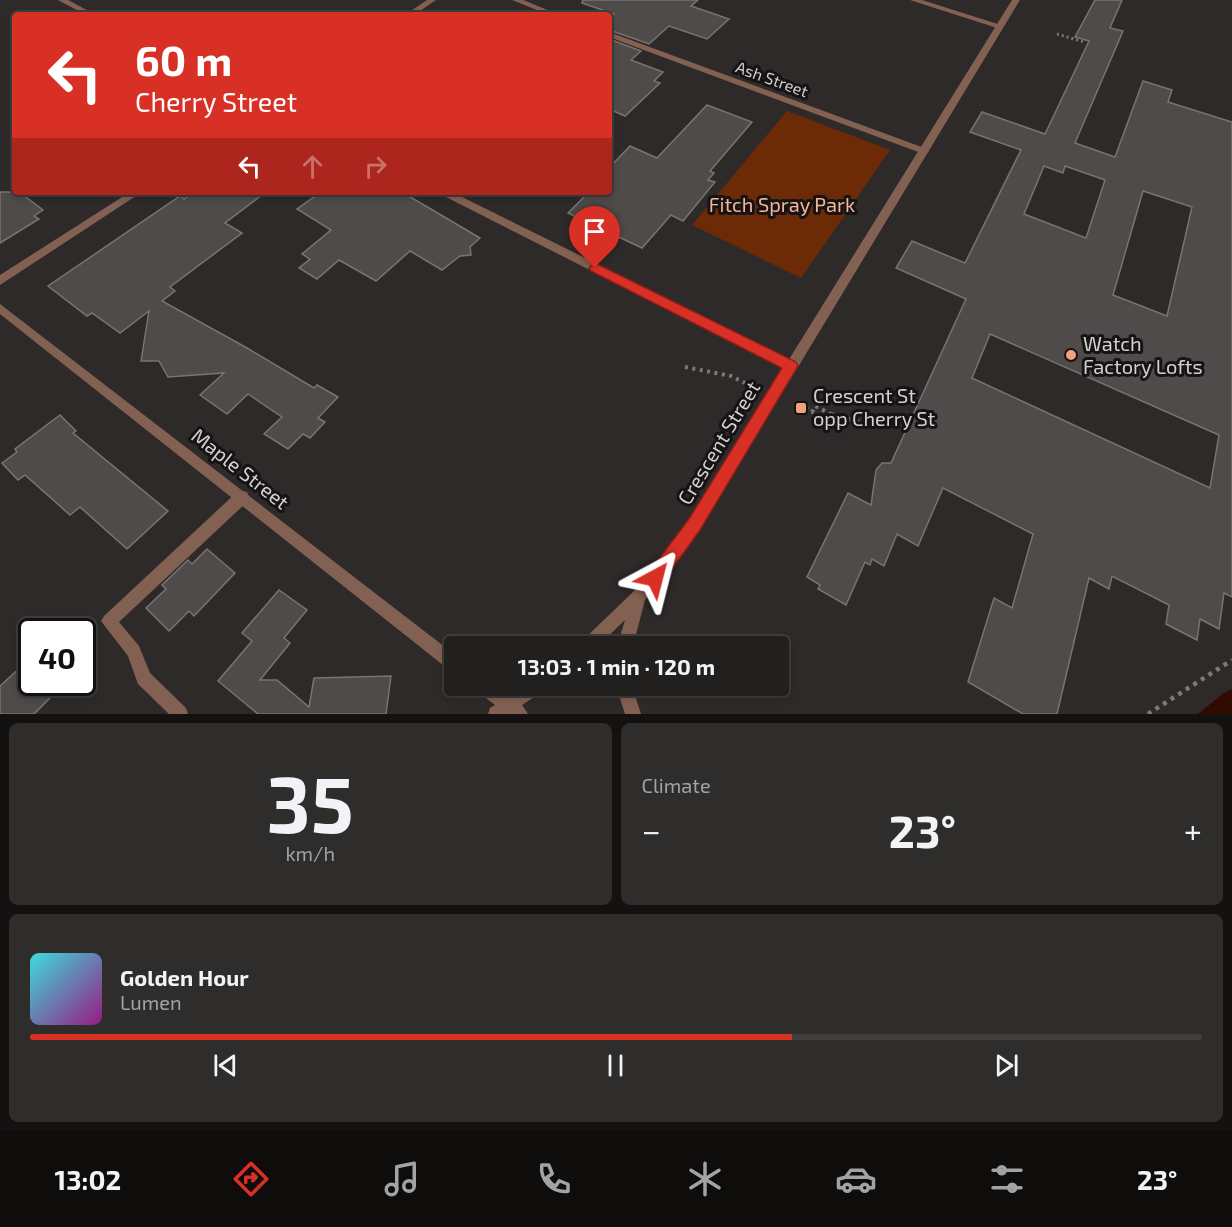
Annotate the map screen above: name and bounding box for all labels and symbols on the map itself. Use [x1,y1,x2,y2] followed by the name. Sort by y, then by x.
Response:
[733,57,811,100] street label: Ash Street
[709,192,855,216] park label: Fitch Spray Park
[569,206,620,268] pin
[1083,331,1203,378] place label: Watch Factory Lofts
[1064,348,1078,362] marker: Watch Factory Lofts
[672,376,765,509] street label: Crescent Street
[813,383,936,430] place label: Crescent St opp Cherry St
[794,401,808,415] marker: Crescent St opp Cherry St
[187,423,294,514] street label: Maple Street
[623,546,687,610] position arrow
[18,618,96,696] speed limit sign: 40

